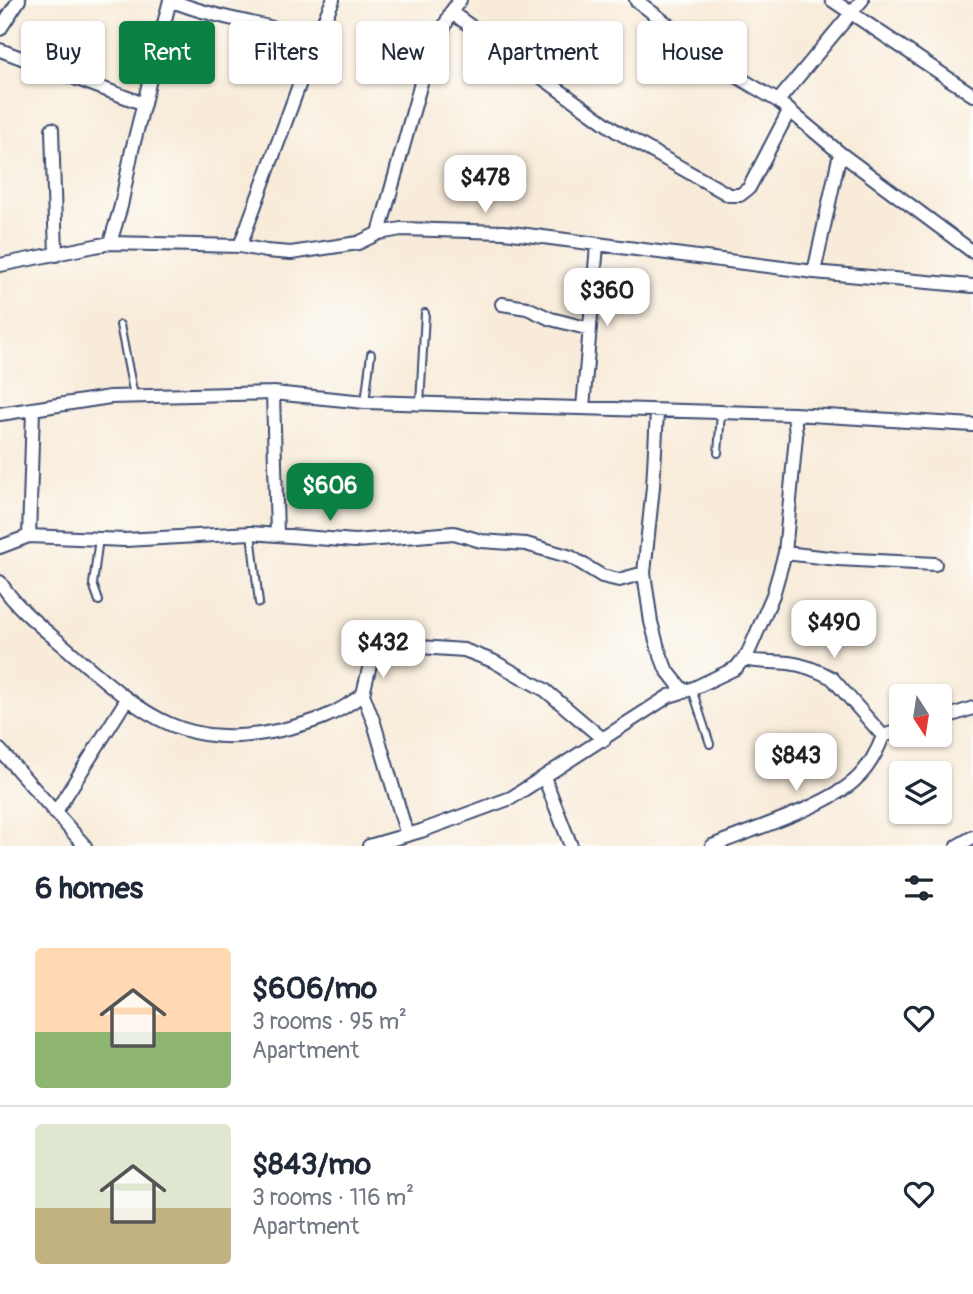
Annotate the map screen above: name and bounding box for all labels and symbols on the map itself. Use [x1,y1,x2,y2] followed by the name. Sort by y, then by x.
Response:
[444,156,526,215] pin: $478
[566,268,648,328] pin: $360
[289,463,371,523] pin: $606
[793,600,875,660] pin: $490
[342,620,424,680] pin: $432
[889,684,952,747] north arrow
[755,734,837,793] pin: $843

